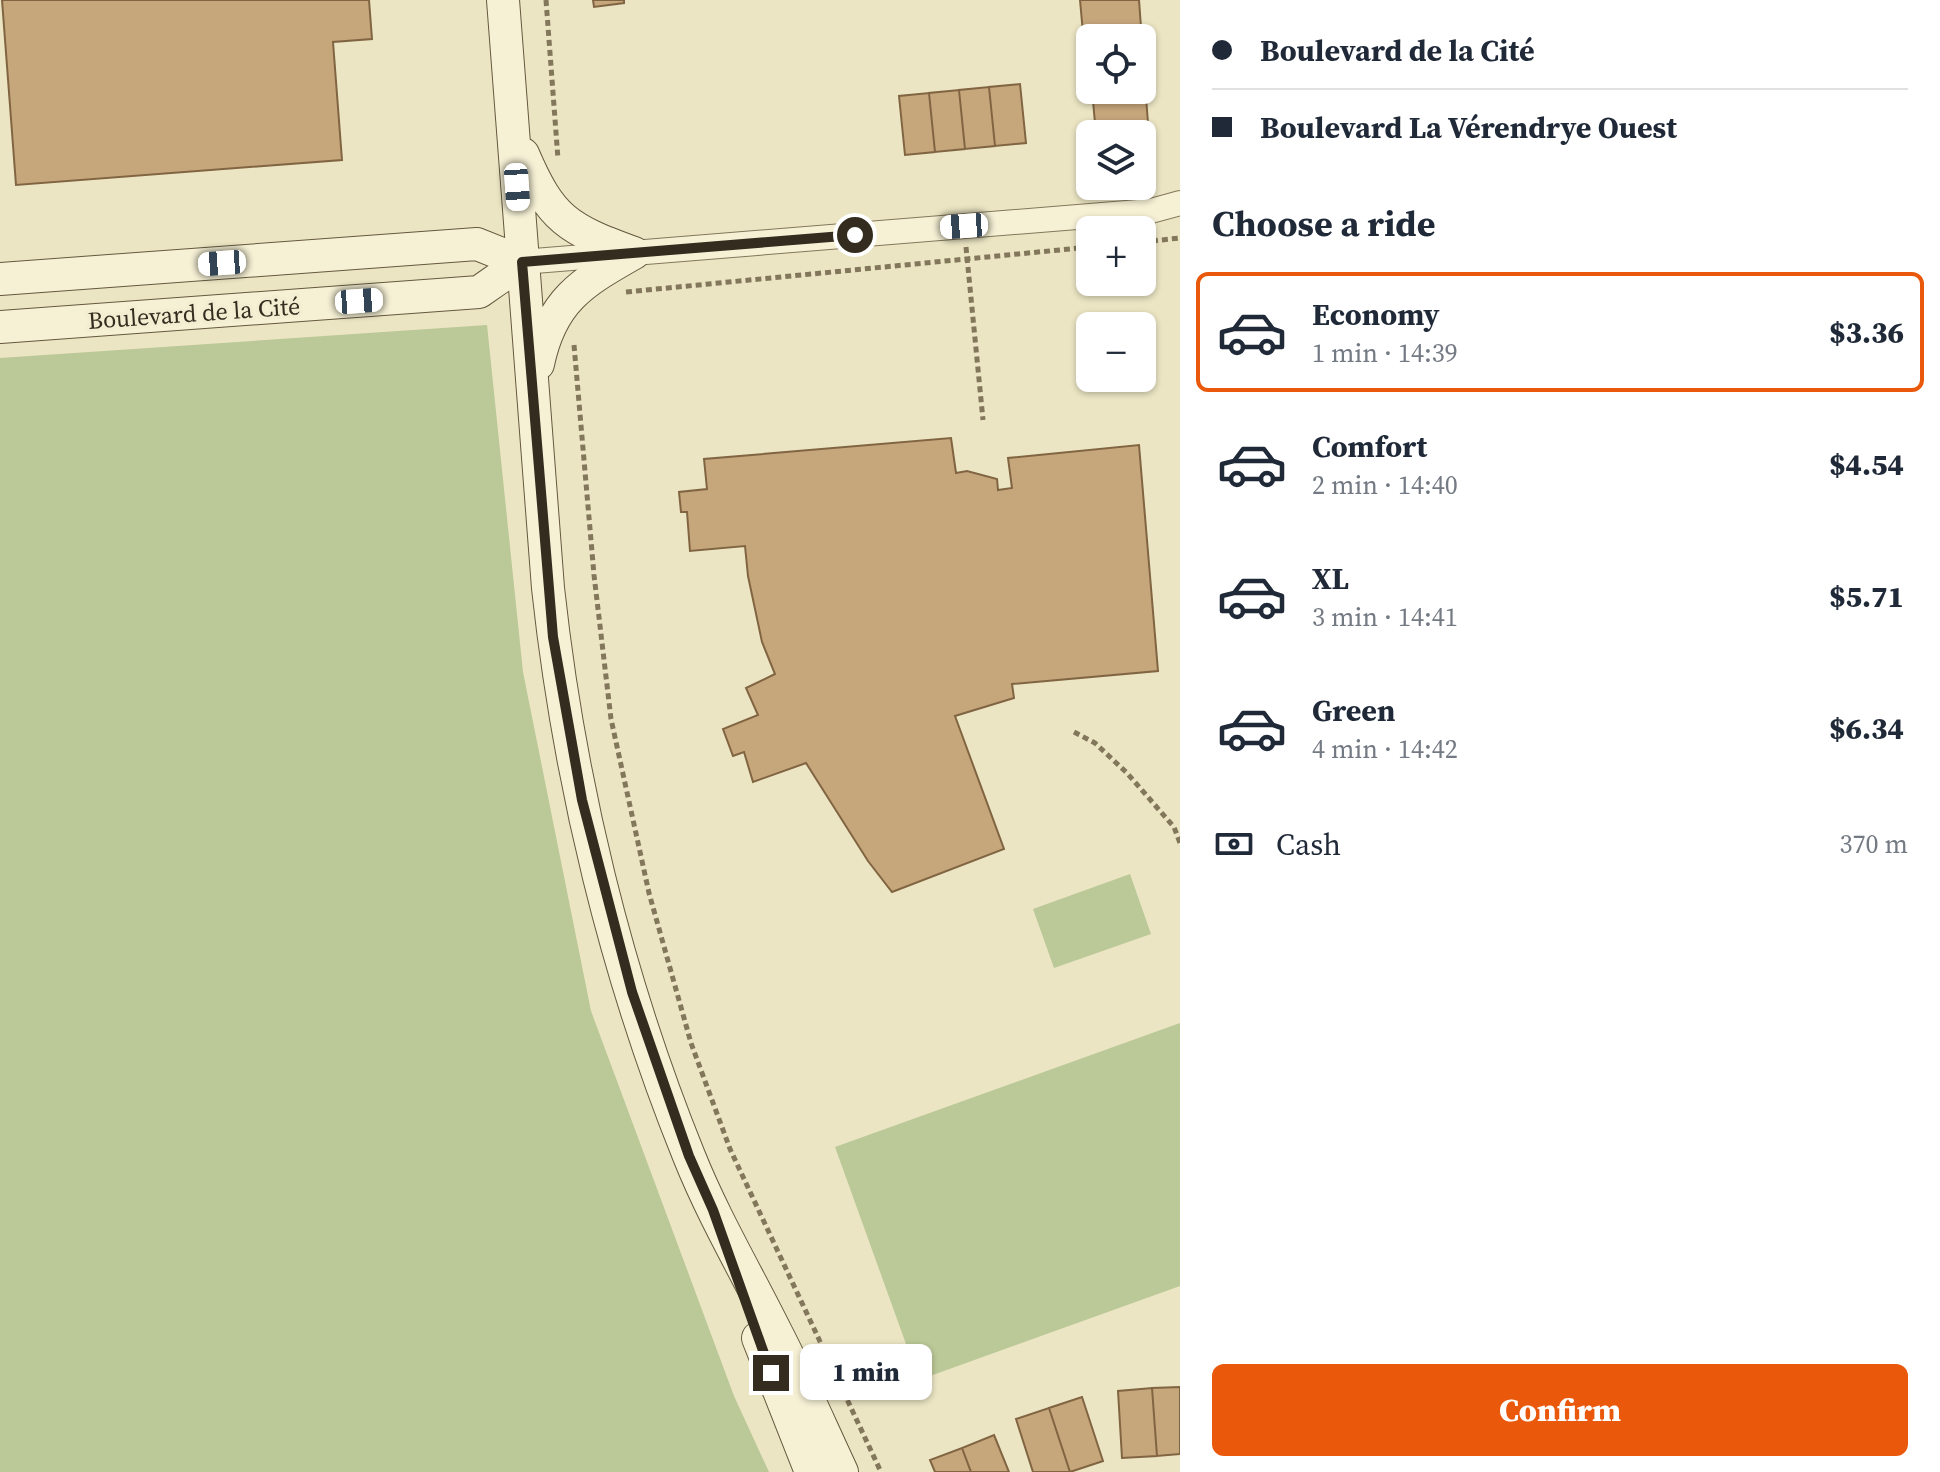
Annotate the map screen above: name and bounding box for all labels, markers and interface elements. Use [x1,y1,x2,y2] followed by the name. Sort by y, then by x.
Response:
[1076,24,1156,392] map controls
[1076,24,1156,104] button: locate
[1260,30,1535,71] text: Boulevard de la Cité
[1260,107,1677,148] text: Boulevard La Vérendrye Ouest
[1076,120,1156,200] button: layers
[503,162,531,212] car
[1212,199,1435,248] text: Choose a ride
[939,212,989,240] car
[1076,216,1156,296] button: +
[837,217,873,253] route start
[197,249,247,277] car
[334,287,384,315] car
[87,289,301,337] street label: Boulevard de la Cité
[1312,294,1440,335] text: Economy
[1216,296,1288,368] icon: car
[1076,312,1156,392] button: −
[1829,312,1904,353] text: $3.36
[1312,335,1458,371] text: 1 min · 14:39
[1312,426,1427,467] text: Comfort
[1216,428,1288,500] icon: car
[1829,444,1904,485] text: $4.54
[1312,467,1458,503] text: 2 min · 14:40
[1312,558,1349,599] text: XL
[1216,560,1288,632] icon: car
[1829,576,1904,617] text: $5.71
[1312,599,1458,635] text: 3 min · 14:41
[1312,690,1395,731] text: Green
[1216,692,1288,764] icon: car
[1829,708,1904,749] text: $6.34
[1312,731,1458,767] text: 4 min · 14:42
[1212,822,1256,866] icon: cash
[1276,824,1341,865] text: Cash
[1840,826,1908,862] text: 370 m
[799,1345,931,1401] callout: 1 min
[832,1354,900,1390] text: 1 min
[753,1355,789,1391] route end
[1212,1364,1908,1456] button: Confirm

